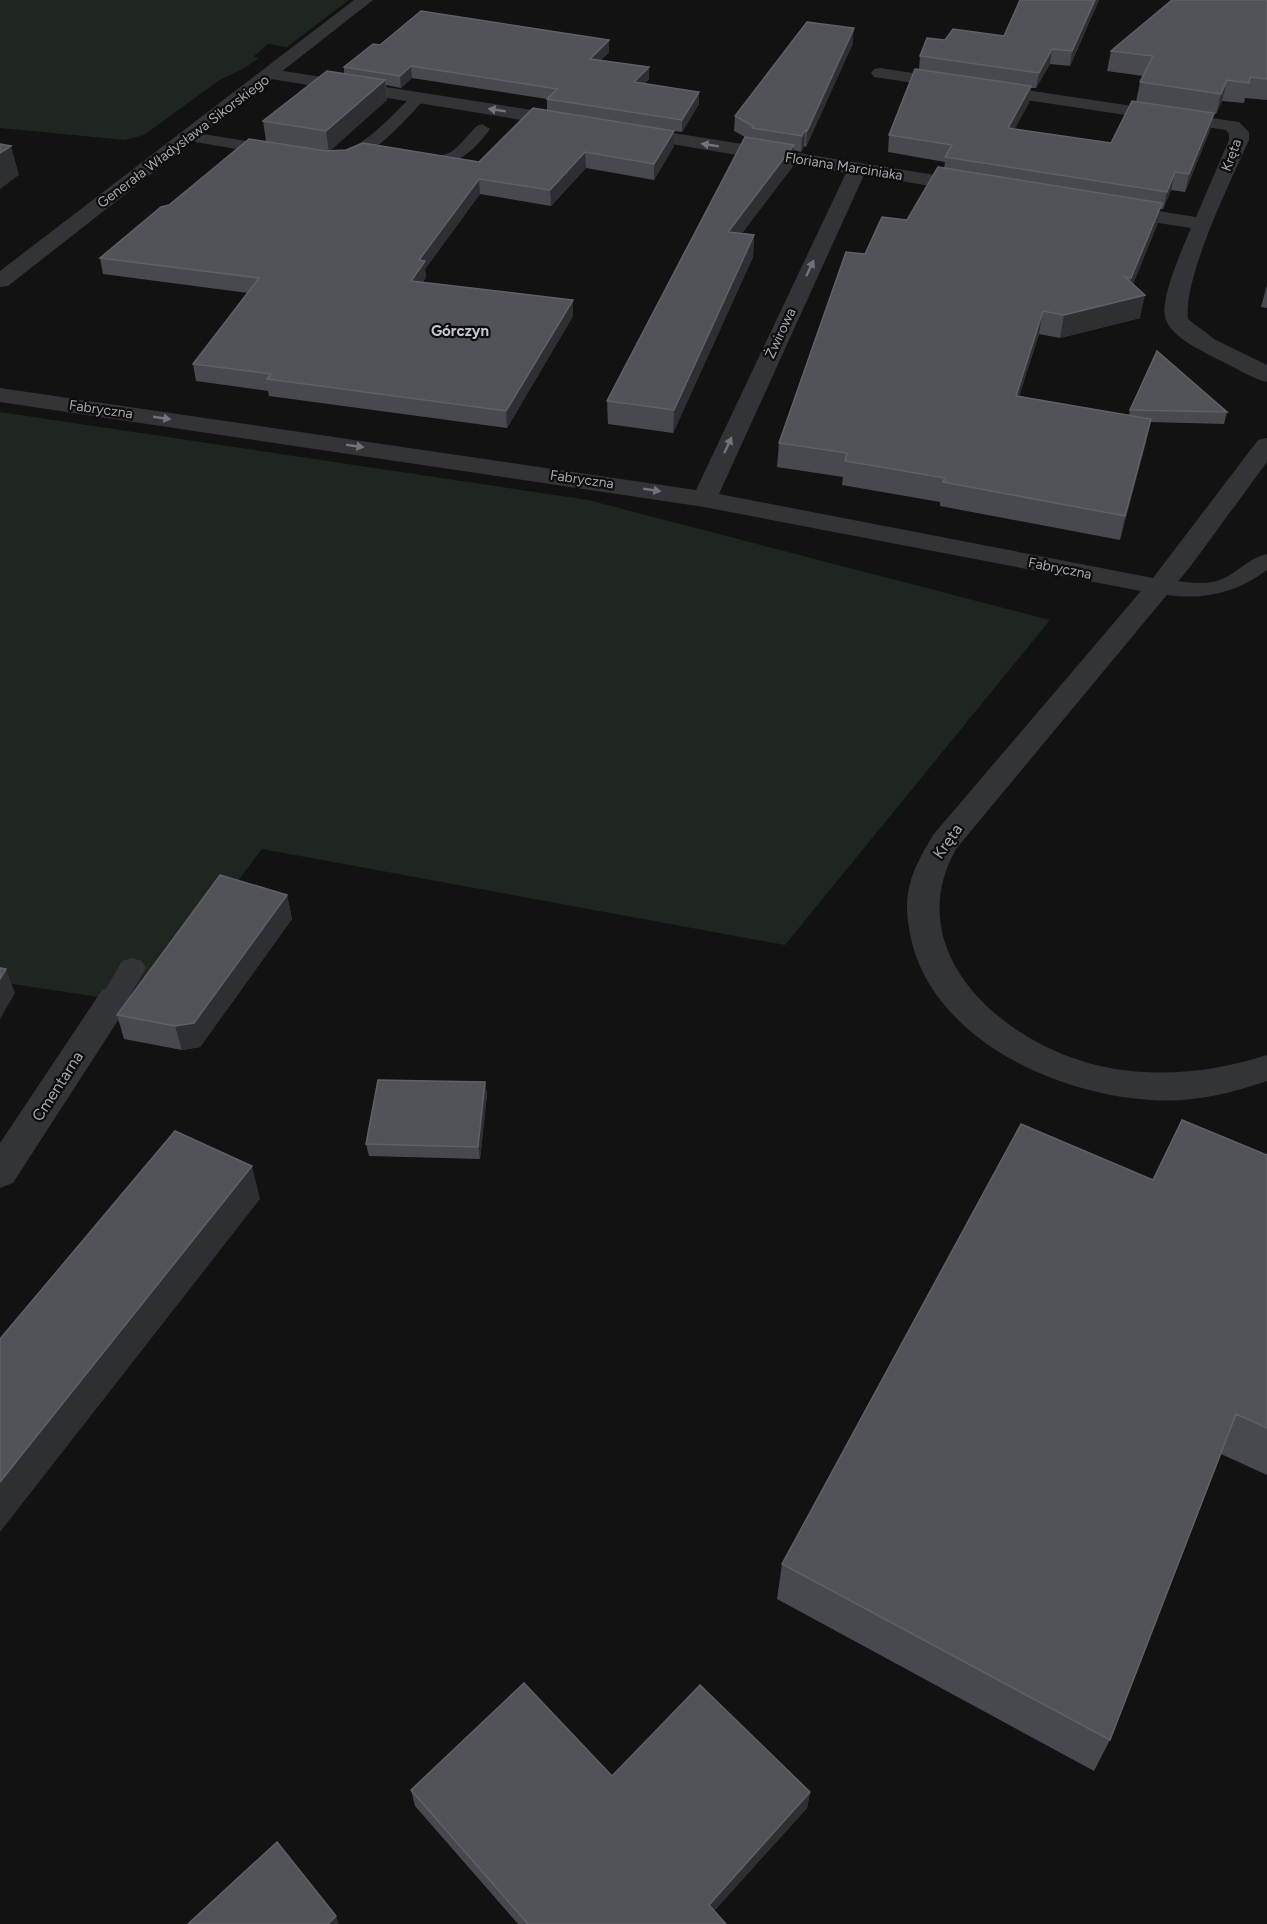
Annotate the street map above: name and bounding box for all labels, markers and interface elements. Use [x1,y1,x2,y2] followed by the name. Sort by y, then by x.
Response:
[94,71,273,212] street label: Generała Władysława Sikorskiego
[487,106,506,115] one-way arrow
[1218,137,1245,174] street label: Kręta
[701,140,720,149] one-way arrow
[784,149,904,184] street label: Floriana Marciniaka
[805,260,814,277] one-way arrow
[761,305,800,361] street label: Żwirowa
[431,322,489,340] district label: Górczyn
[68,397,134,422] street label: Fabryczna
[153,413,172,422] one-way arrow
[723,436,733,454] one-way arrow
[345,442,364,451] one-way arrow
[549,467,615,492] street label: Fabryczna
[642,486,661,495] one-way arrow
[1027,554,1093,583] street label: Fabryczna
[929,820,966,862] street label: Kręta
[28,1048,87,1125] street label: Cmentarna

